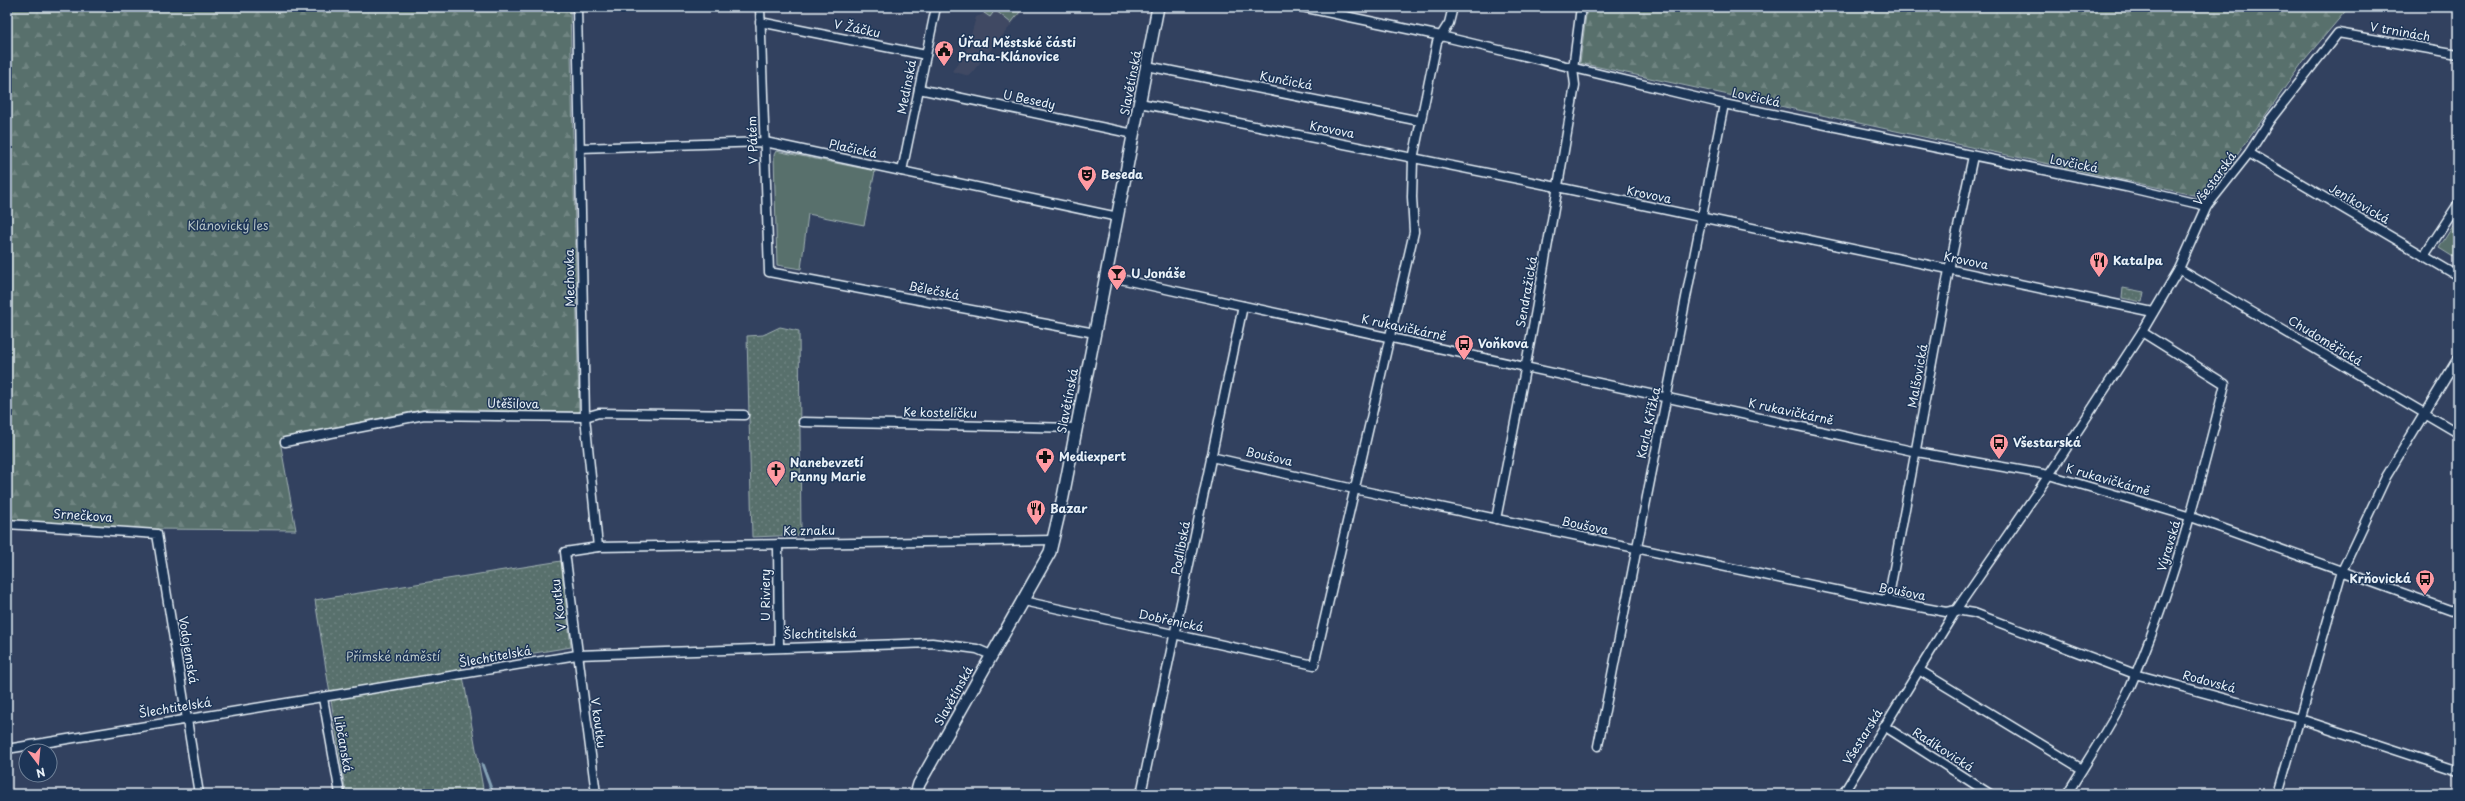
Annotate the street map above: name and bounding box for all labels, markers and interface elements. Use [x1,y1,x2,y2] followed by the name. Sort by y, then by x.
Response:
[832,14,882,42] street label: V Žáčku
[2369,17,2432,45] street label: V trninách
[958,33,1076,65] place label: Úřad Městské části Praha-Klánovice
[933,39,955,67] public building icon: Úřad Městské části Praha-Klánovice
[1115,48,1145,117] street label: Slavětínská
[892,58,920,115] street label: Medinská
[1258,66,1315,94] street label: Kunčická
[1730,83,1782,111] street label: Lovčická
[1001,85,1057,113] street label: U Besedy
[742,116,762,164] street label: V Pátém
[1308,116,1357,142] street label: Krovova
[827,134,879,162] street label: Plačická
[2188,147,2240,209] street label: Všestarská
[2049,150,2100,177] street label: Lovčická
[1076,164,1098,192] theatre icon: Beseda
[1101,165,1144,183] place label: Beseda
[2326,179,2394,228] street label: Jeníkovická
[1625,181,1674,208] street label: Krovova
[187,216,269,234] park label: Klánovický les
[1942,247,1991,274] street label: Krovova
[559,249,579,307] street label: Mechovka
[2088,250,2110,278] restaurant icon: Katalpa
[2113,251,2164,269] place label: Katalpa
[1511,254,1541,329] street label: Sendražická
[1106,263,1128,291] bar icon: U Jonáše
[1131,264,1186,282] place label: U Jonáše
[907,276,962,304] street label: Bělečská
[1360,309,1449,345] street label: K rukavičkárně
[2285,311,2367,370] street label: Chudoměřická
[1453,333,1475,361] bus stop icon: Voňkova
[1478,334,1530,352] place label: Voňkova
[1903,342,1932,409] street label: Malšovická
[1052,366,1082,435] street label: Slavětínská
[1632,385,1664,460] street label: Karla Křížka
[1747,393,1836,429] street label: K rukavičkárně
[487,394,540,412] street label: Utěšilova
[903,402,977,422] street label: Ke kostelíčku
[1988,432,2010,460] bus stop icon: Všestarská
[2013,433,2081,451] place label: Všestarská
[1244,442,1295,470] street label: Boušova
[1034,446,1056,474] pharmacy icon: Mediexpert
[1059,447,1127,465] place label: Mediexpert
[790,453,867,485] place label: Nanebevzetí Panny Marie
[2064,458,2153,500] street label: K rukavičkárně
[765,459,787,487] church icon: Nanebevzetí Panny Marie
[1025,498,1047,526] restaurant icon: Bazar
[1050,499,1088,517] place label: Bazar
[53,504,114,526] street label: Srnečkova
[1560,511,1611,539] street label: Boušova
[2152,518,2184,573] street label: Výravská
[1166,519,1194,576] street label: Podlibská
[783,521,835,539] street label: Ke znaku
[2414,568,2436,596] bus stop icon: Krňovická
[756,569,774,621] street label: U Riviery
[2350,569,2411,587] place label: Krňovická
[546,578,570,632] street label: V Koutku
[1877,578,1928,605] street label: Boušova
[1137,604,1206,636] street label: Dobřenická
[175,615,203,686] street label: Vodojemská
[783,623,857,643] street label: Šlechtitelská
[457,641,533,671] street label: Šlechtitelská
[346,647,440,665] park label: Přímské náměstí
[929,662,977,729] street label: Slavětínská
[2181,665,2238,697] street label: Rodovská
[137,692,213,722] street label: Šlechtitelská
[587,696,611,749] street label: V koutku
[1838,705,1887,768] street label: Všestarská
[330,714,358,774] street label: Libčanská
[1909,723,1978,776] street label: Radíkovická
[18,743,58,783] north arrow
[34,764,47,783] text: N

